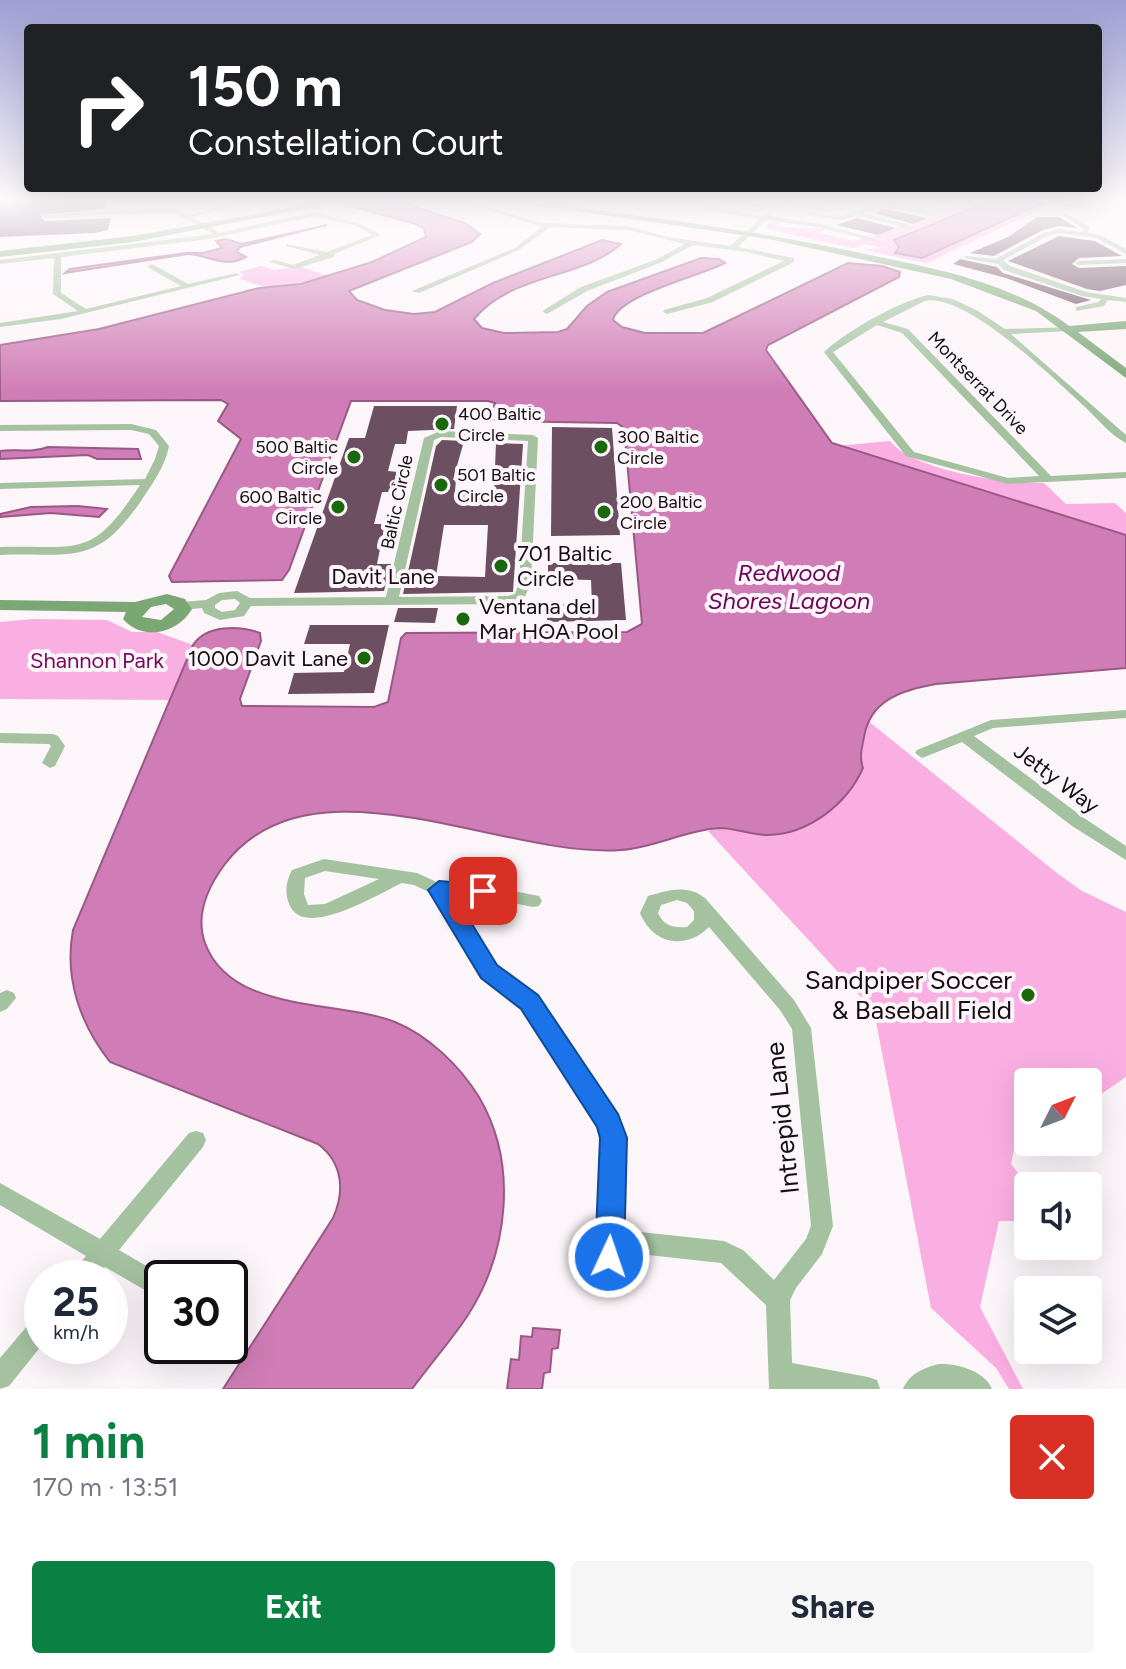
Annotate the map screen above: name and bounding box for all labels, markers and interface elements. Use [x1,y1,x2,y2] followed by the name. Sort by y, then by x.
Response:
[188,53,343,120] text: 150 m
[56,56,160,160] icon: right
[188,121,504,164] text: Constellation Court
[923,327,1033,439] street label: Montserrat Drive
[458,403,542,446] place label: 400 Baltic Circle
[433,415,451,433] marker: 400 Baltic Circle
[617,426,699,469] place label: 300 Baltic Circle
[255,436,338,479] place label: 500 Baltic Circle
[592,438,610,456] marker: 300 Baltic Circle
[345,448,363,466] marker: 500 Baltic Circle
[376,453,418,551] street label: Baltic Circle
[457,464,536,507] place label: 501 Baltic Circle
[432,476,450,494] marker: 501 Baltic Circle
[239,486,322,529] place label: 600 Baltic Circle
[620,491,703,534] place label: 200 Baltic Circle
[329,498,347,516] marker: 600 Baltic Circle
[595,503,613,521] marker: 200 Baltic Circle
[517,540,612,592] place label: 701 Baltic Circle
[492,557,510,575] marker: 701 Baltic Circle
[708,558,870,615] water label: Redwood Shores Lagoon
[331,563,435,590] street label: Davit Lane
[479,593,619,645] place label: Ventana del Mar HOA Pool
[454,610,472,628] marker: Ventana del Mar HOA Pool
[188,645,348,672] place label: 1000 Davit Lane
[30,647,164,674] park label: Shannon Park
[355,649,373,667] marker: 1000 Davit Lane
[1009,738,1105,819] street label: Jetty Way
[449,857,517,925] pin
[461,869,505,913] icon: arrive
[805,964,1012,1026] place label: Sandpiper Soccer & Baseball Field
[1019,986,1037,1004] marker: Sandpiper Soccer & Baseball Field
[758,1040,806,1196] street label: Intrepid Lane
[1014,1068,1102,1156] north arrow
[1014,1068,1102,1364] map controls
[1014,1172,1102,1260] button: sound
[567,1215,651,1299] position arrow
[144,1260,248,1364] speed limit sign: 30
[1014,1276,1102,1364] button: layers
[53,1278,99,1326] text: 25
[53,1320,99,1344] text: km/h
[32,1412,145,1470] text: 1 min
[1010,1415,1094,1499] button: close
[32,1471,179,1503] text: 170 m · 13:51
[32,1561,555,1653] button: Exit
[571,1561,1094,1653] button: Share

